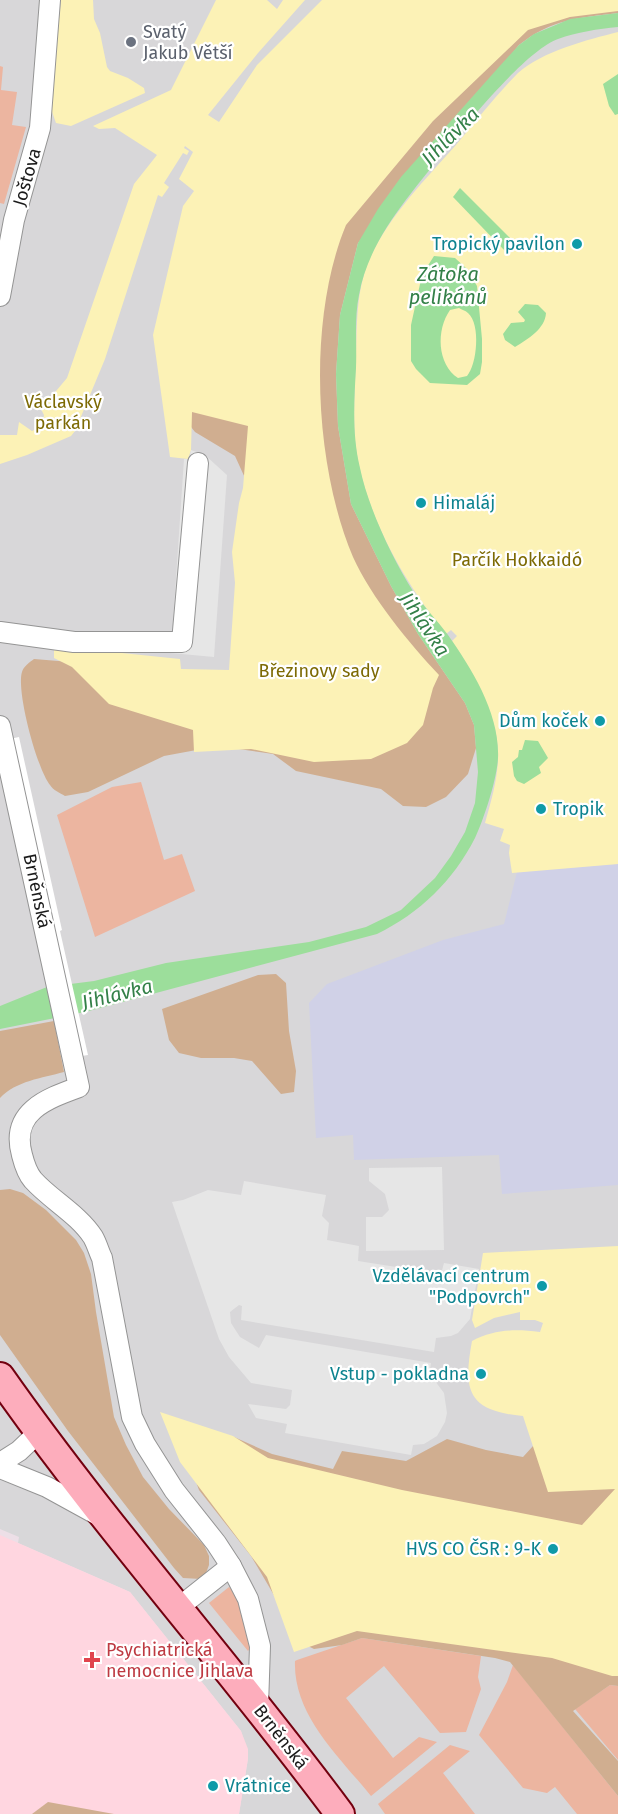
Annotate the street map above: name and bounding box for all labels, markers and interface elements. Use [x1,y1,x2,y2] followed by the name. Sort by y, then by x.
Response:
[143,21,233,64] place label: Svatý Jakub Větší
[124,35,138,49] marker: Svatý Jakub Větší
[415,102,484,171] water label: Jihlávka
[8,145,46,209] street label: Joštova
[432,233,565,255] place label: Tropický pavilon
[570,237,584,251] marker: Tropický pavilon
[409,262,487,309] water label: Zátoka pelikánů
[24,391,102,434] park label: Václavský parkán
[433,492,495,514] place label: Himaláj
[414,496,428,510] marker: Himaláj
[452,549,582,571] park label: Parčík Hokkaidó
[394,587,455,661] water label: Jihlávka
[258,660,380,682] park label: Březinovy sady
[499,710,589,732] place label: Dům koček
[593,714,607,728] marker: Dům koček
[553,798,604,820] place label: Tropik
[534,802,548,816] marker: Tropik
[18,852,56,930] street label: Brněnská
[78,974,155,1015] water label: Jihlávka
[373,1265,530,1308] place label: Vzdělávací centrum "Podpovrch"
[535,1279,549,1293] marker: Vzdělávací centrum "Podpovrch"
[330,1363,469,1385] place label: Vstup - pokladna
[474,1367,488,1381] marker: Vstup - pokladna
[406,1538,541,1560] place label: HVS CO ČSR : 9-K
[546,1542,560,1556] marker: HVS CO ČSR : 9-K
[106,1639,254,1682] place label: Psychiatrická nemocnice Jihlava
[83,1651,101,1669] marker: Psychiatrická nemocnice Jihlava
[249,1700,313,1774] street label: Brněnská
[225,1775,291,1797] place label: Vrátnice
[206,1779,220,1793] marker: Vrátnice

